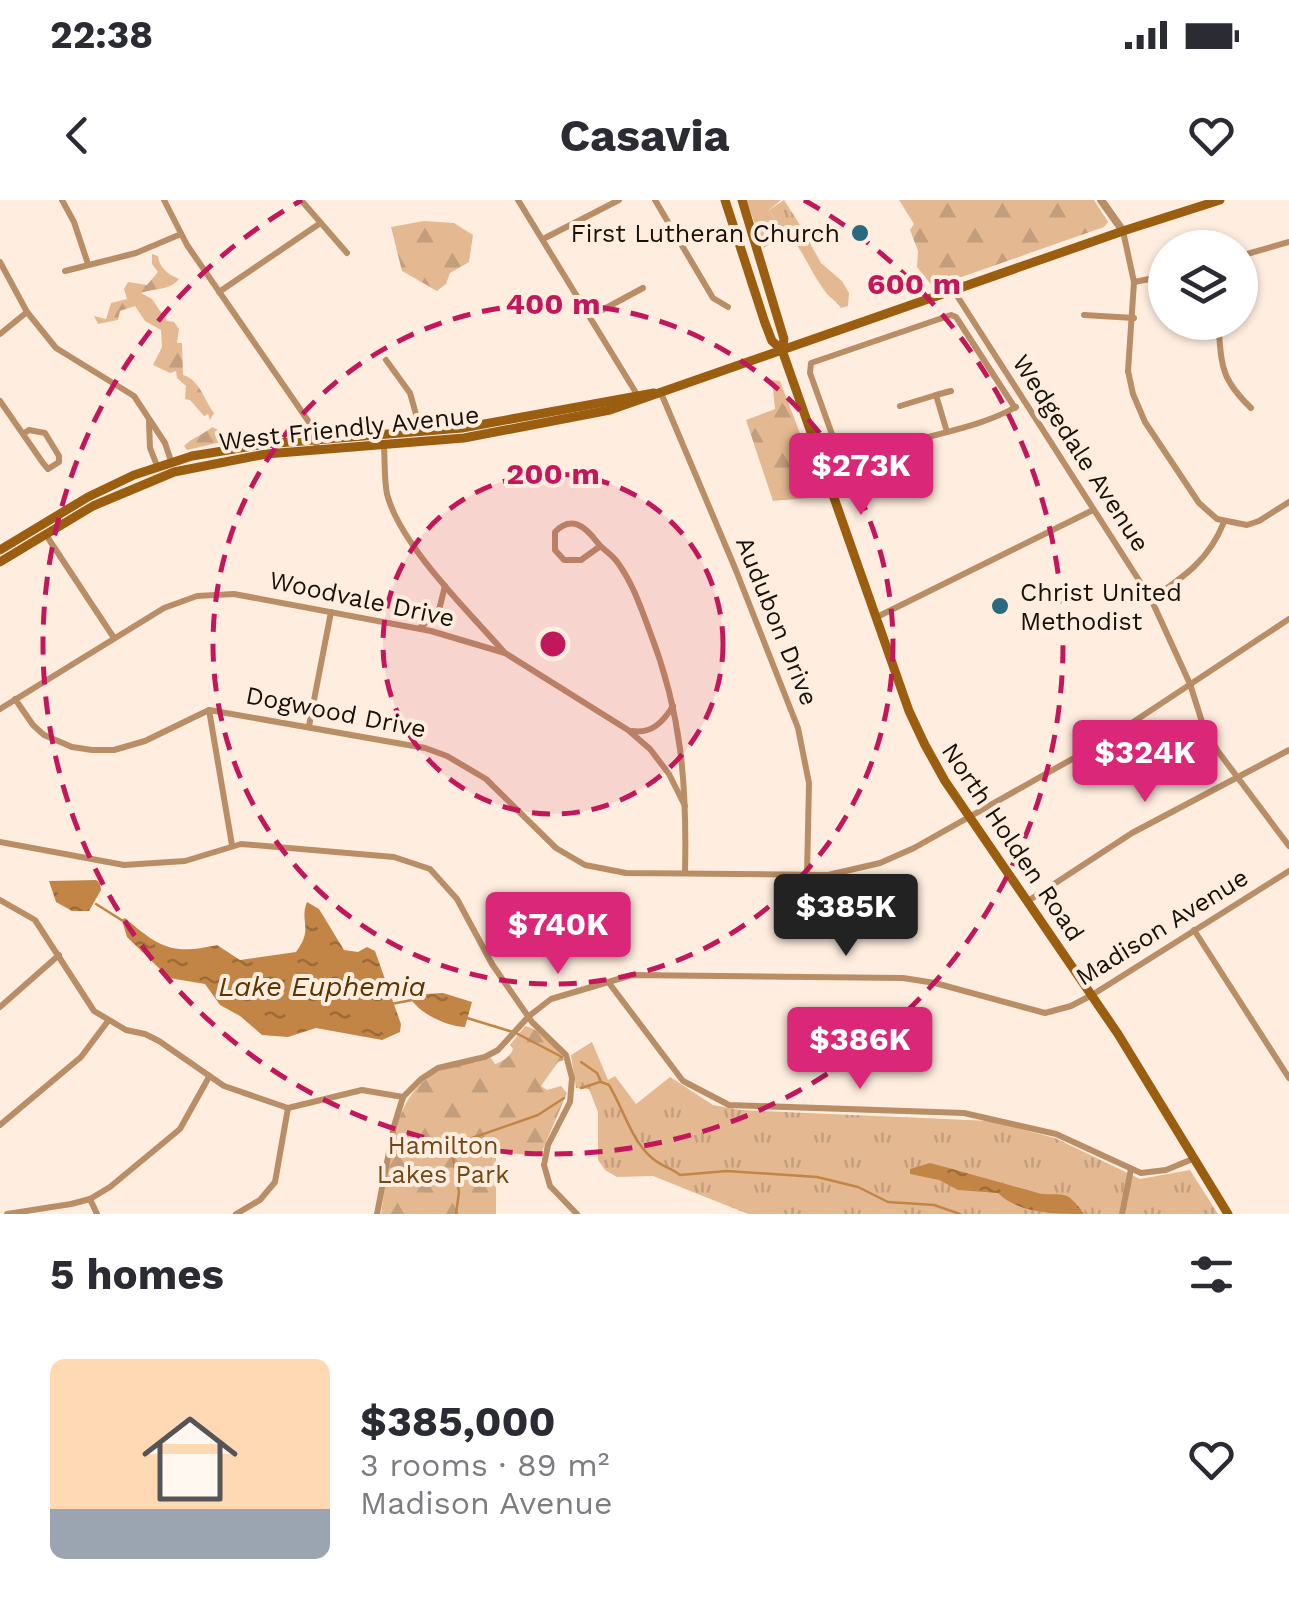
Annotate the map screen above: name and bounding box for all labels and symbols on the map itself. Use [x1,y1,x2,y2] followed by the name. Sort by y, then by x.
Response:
[570,219,840,248] place label: First Lutheran Church
[849,222,871,244] marker: First Lutheran Church
[867,266,961,301] text: 600 m
[506,286,600,321] text: 400 m
[1007,349,1155,557] street label: Wedgedale Avenue
[217,400,481,456] street label: West Friendly Avenue
[791,433,931,518] pin: $273K
[506,456,600,491] text: 200 m
[730,532,824,710] street label: Audubon Drive
[267,565,457,633] street label: Woodvale Drive
[1020,578,1182,636] place label: Christ United Methodist
[989,595,1011,617] marker: Christ United Methodist
[535,626,571,662] centre of rings
[243,680,429,744] street label: Dogwood Drive
[1075,720,1215,805] pin: $324K
[936,737,1090,947] street label: North Holden Road
[1071,862,1253,992] street label: Madison Avenue
[776,874,916,959] pin: $385K
[488,892,628,977] pin: $740K
[218,970,426,1003] water label: Lake Euphemia
[790,1007,930,1092] pin: $386K
[377,1131,509,1189] park label: Hamilton Lakes Park

